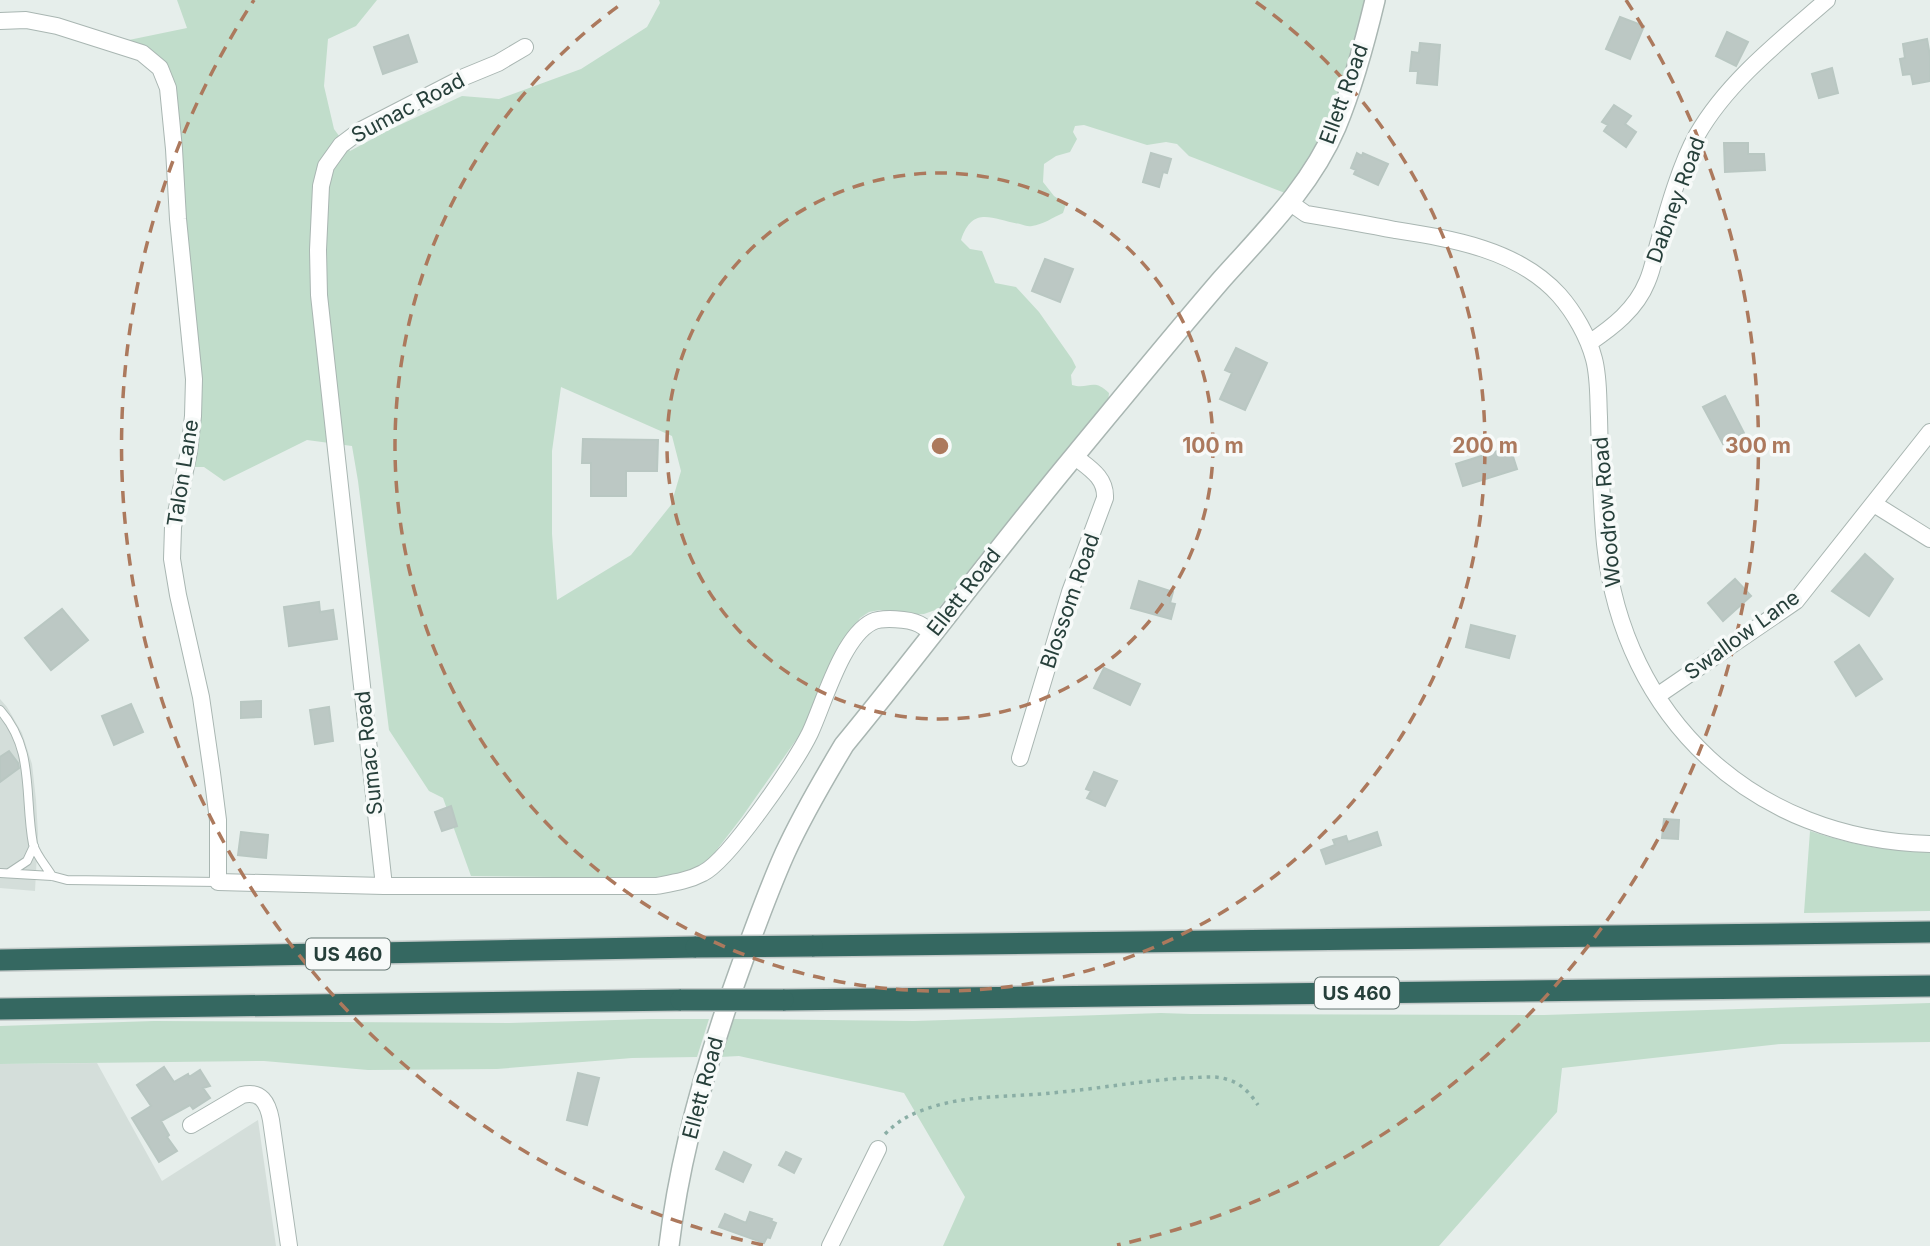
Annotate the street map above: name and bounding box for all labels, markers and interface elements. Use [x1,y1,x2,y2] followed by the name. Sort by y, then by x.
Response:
[1314,40,1373,147] street label: Ellett Road
[347,67,469,148] street label: Sumac Road
[1641,133,1710,266] street label: Dabney Road
[162,418,203,528] street label: Talon Lane
[1182,433,1244,458] text: 100 m
[1452,433,1518,458] text: 200 m
[1725,433,1791,458] text: 300 m
[928,434,952,458] centre of rings
[1587,436,1626,588] street label: Woodrow Road
[1035,530,1104,672] street label: Blossom Road
[921,543,1006,641] street label: Ellett Road
[1679,584,1804,685] street label: Swallow Lane
[350,690,387,816] street label: Sumac Road
[306,938,390,970] road number: US 460
[1315,978,1399,1009] road number: US 460
[677,1034,728,1142] street label: Ellett Road

